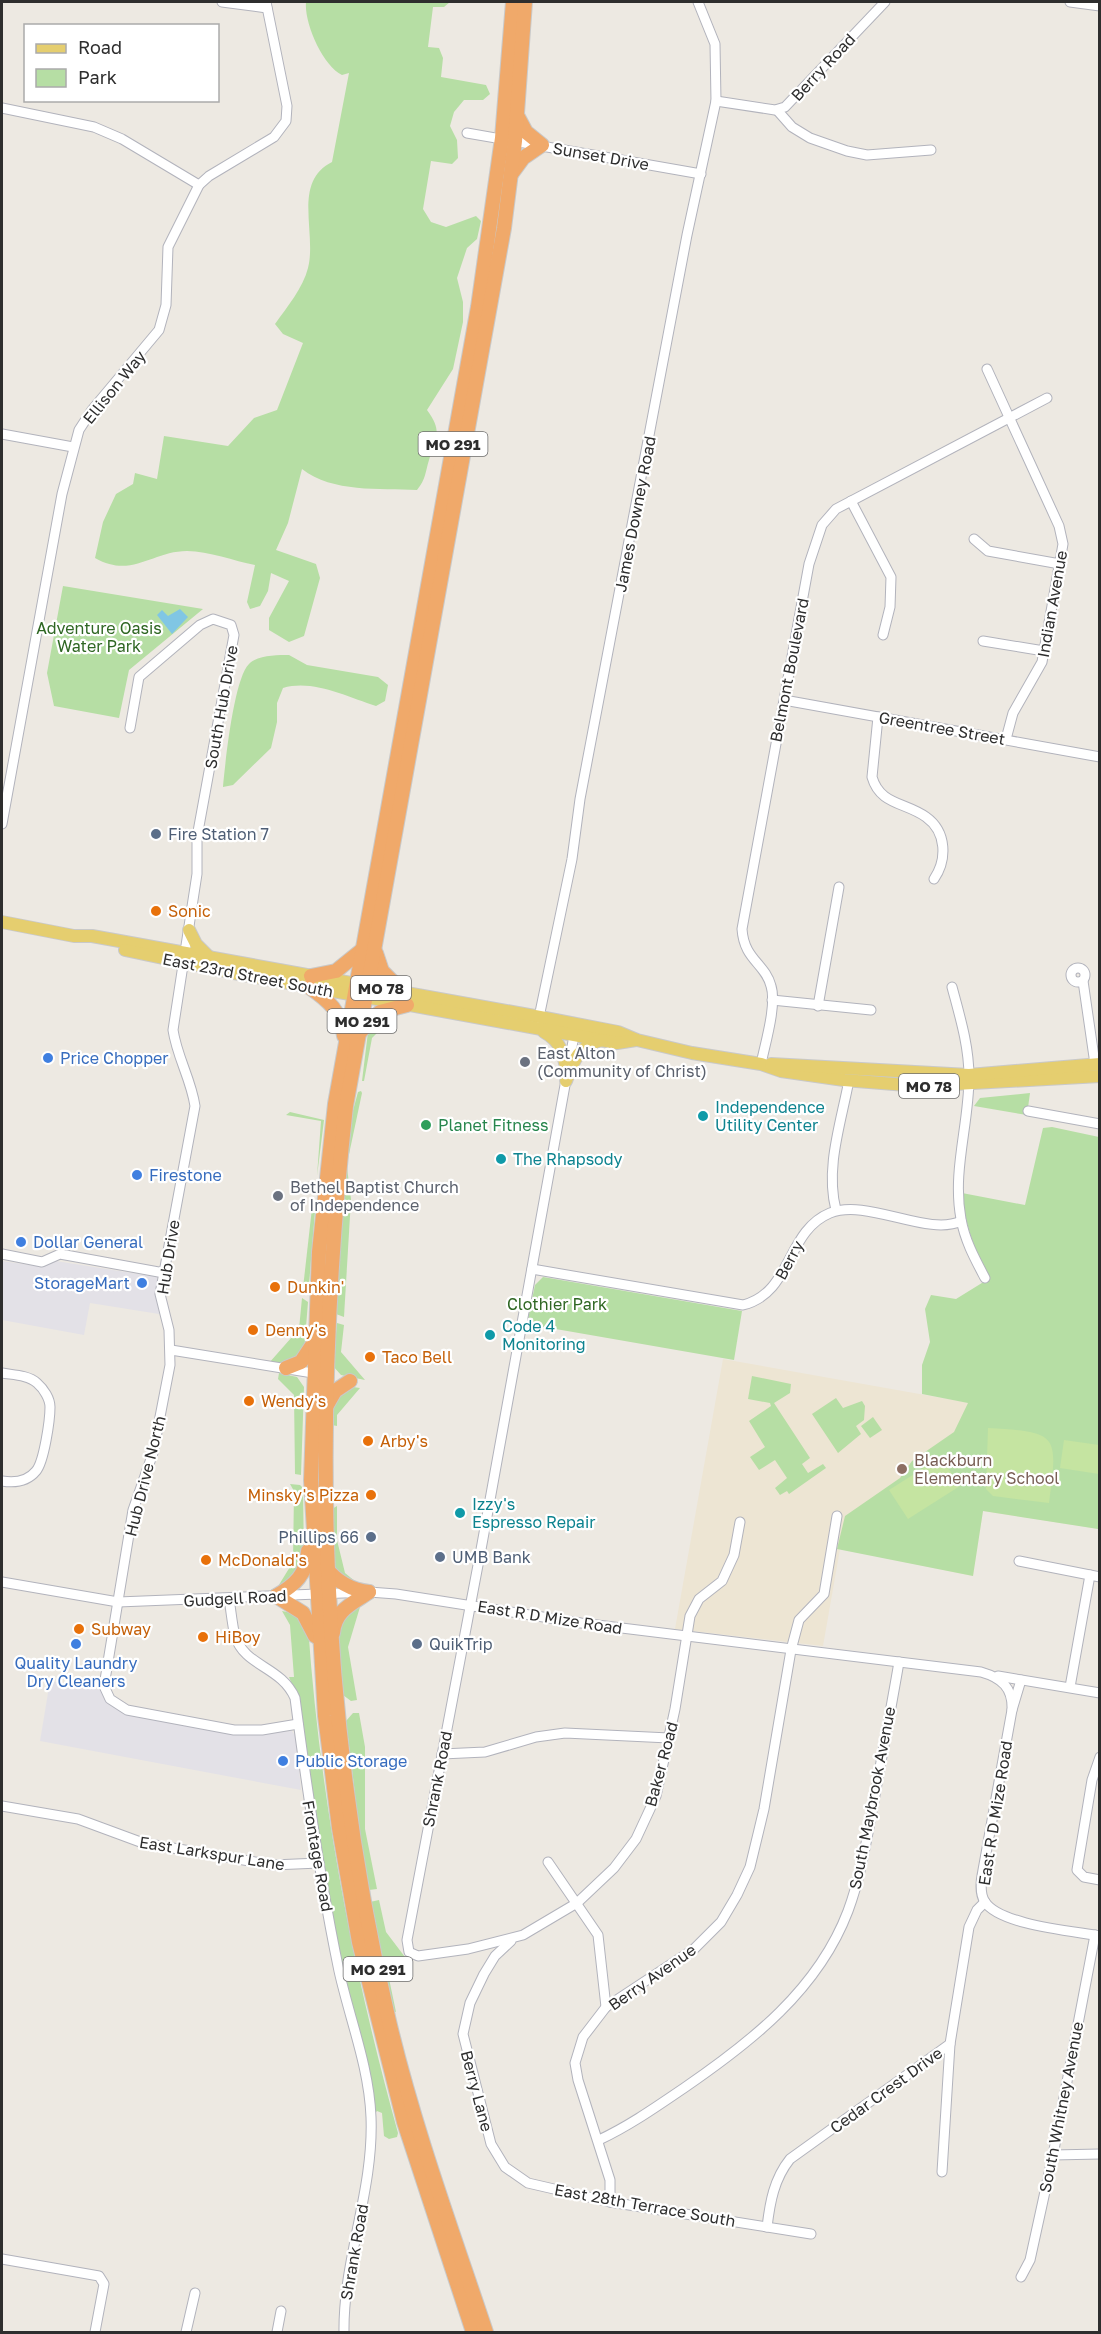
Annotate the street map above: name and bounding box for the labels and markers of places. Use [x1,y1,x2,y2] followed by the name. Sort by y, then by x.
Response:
[168,824,269,844] place label: Fire Station 7
[149,827,163,841] marker: Fire Station 7
[168,901,211,921] place label: Sonic
[149,904,163,918] marker: Sonic
[537,1043,707,1081] place label: East Alton (Community of Christ)
[60,1048,169,1068] place label: Price Chopper
[41,1051,55,1065] marker: Price Chopper
[518,1055,532,1069] marker: East Alton (Community of Christ)
[715,1097,825,1135] place label: Independence Utility Center
[696,1109,710,1123] marker: Independence Utility Center
[438,1115,548,1135] place label: Planet Fitness
[419,1118,433,1132] marker: Planet Fitness
[513,1149,623,1169] place label: The Rhapsody
[494,1152,508,1166] marker: The Rhapsody
[149,1165,222,1185] place label: Firestone
[130,1168,144,1182] marker: Firestone
[290,1177,459,1215] place label: Bethel Baptist Church of Independence
[271,1189,285,1203] marker: Bethel Baptist Church of Independence
[33,1232,143,1252] place label: Dollar General
[14,1235,28,1249] marker: Dollar General
[34,1273,130,1293] place label: StorageMart
[135,1276,149,1290] marker: StorageMart
[287,1277,344,1297] place label: Dunkin'
[268,1280,282,1294] marker: Dunkin'
[502,1316,586,1354] place label: Code 4 Monitoring
[265,1320,326,1340] place label: Denny's
[246,1323,260,1337] marker: Denny's
[483,1328,497,1342] marker: Code 4 Monitoring
[382,1347,452,1367] place label: Taco Bell
[363,1350,377,1364] marker: Taco Bell
[261,1391,326,1411] place label: Wendy's
[242,1394,256,1408] marker: Wendy's
[380,1431,428,1451] place label: Arby's
[361,1434,375,1448] marker: Arby's
[914,1450,1059,1488] place label: Blackburn Elementary School
[895,1462,909,1476] marker: Blackburn Elementary School
[248,1485,359,1505] place label: Minsky's Pizza
[364,1488,378,1502] marker: Minsky's Pizza
[472,1494,595,1532] place label: Izzy's Espresso Repair
[453,1506,467,1520] marker: Izzy's Espresso Repair
[278,1527,359,1547] place label: Phillips 66
[364,1530,378,1544] marker: Phillips 66
[452,1547,531,1567] place label: UMB Bank
[218,1550,307,1570] place label: McDonald's
[433,1550,447,1564] marker: UMB Bank
[199,1553,213,1567] marker: McDonald's
[91,1619,151,1639] place label: Subway
[72,1622,86,1636] marker: Subway
[215,1627,260,1647] place label: HiBoy
[196,1630,210,1644] marker: HiBoy
[429,1634,493,1654] place label: QuikTrip
[69,1637,83,1651] marker: Quality Laundry Dry Cleaners
[410,1637,424,1651] marker: QuikTrip
[14,1653,138,1691] place label: Quality Laundry Dry Cleaners
[295,1751,407,1771] place label: Public Storage
[276,1754,290,1768] marker: Public Storage

